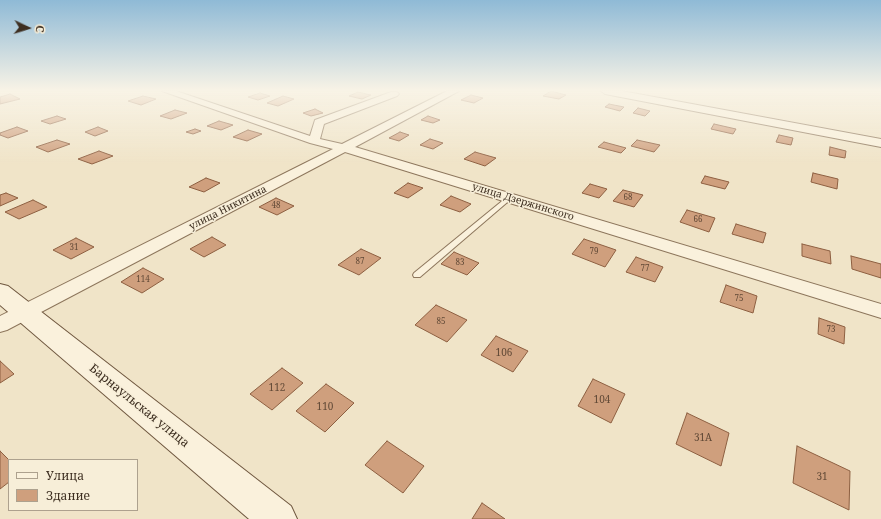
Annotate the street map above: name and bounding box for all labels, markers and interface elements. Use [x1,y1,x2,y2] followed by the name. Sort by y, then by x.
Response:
[8,8,48,48] north arrow
[33,25,48,33] text: С
[471,181,575,223] street label: улица Дзержинского
[187,183,269,233] street label: улица Никитина
[624,193,632,203] house number: 68
[272,201,280,211] house number: 48
[694,215,702,225] house number: 66
[70,243,78,253] house number: 31
[590,247,598,257] house number: 79
[356,257,364,267] house number: 87
[456,258,464,268] house number: 83
[641,264,649,274] house number: 77
[136,275,150,285] house number: 114
[735,294,743,304] house number: 75
[437,317,445,327] house number: 85
[827,325,835,335] house number: 73
[496,347,512,359] house number: 106
[86,361,192,451] street label: Барнаульская улица
[269,382,285,394] house number: 112
[594,394,610,406] house number: 104
[317,401,333,413] house number: 110
[694,432,712,444] house number: 31А
[8,459,138,511] legend
[46,467,84,484] text: Улица
[816,471,828,483] house number: 31
[46,487,90,504] text: Здание

